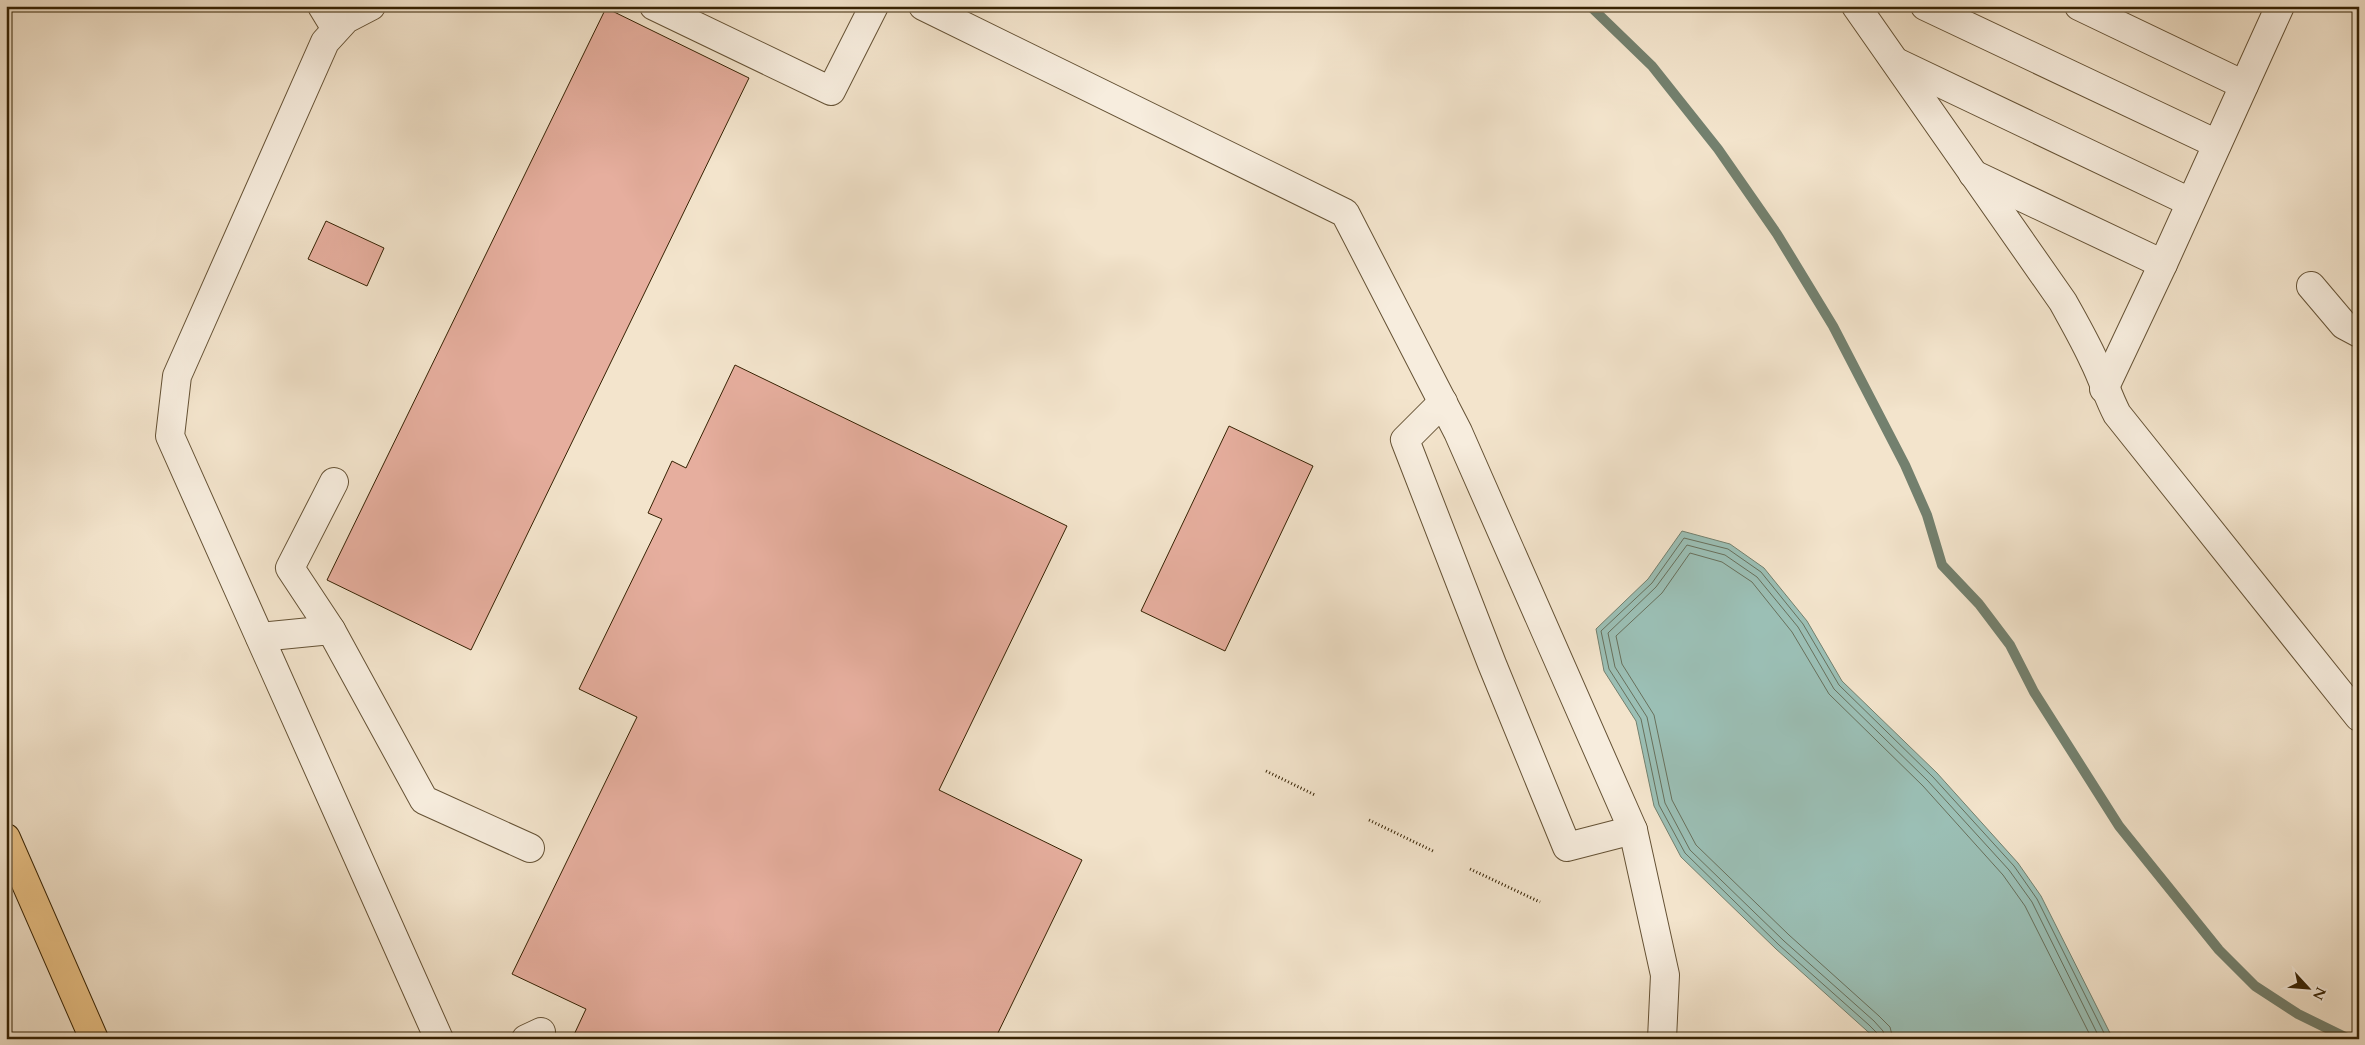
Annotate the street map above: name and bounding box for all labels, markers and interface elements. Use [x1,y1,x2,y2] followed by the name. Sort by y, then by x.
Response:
[2282,962,2332,1012] north arrow
[2308,984,2330,1003] text: N

